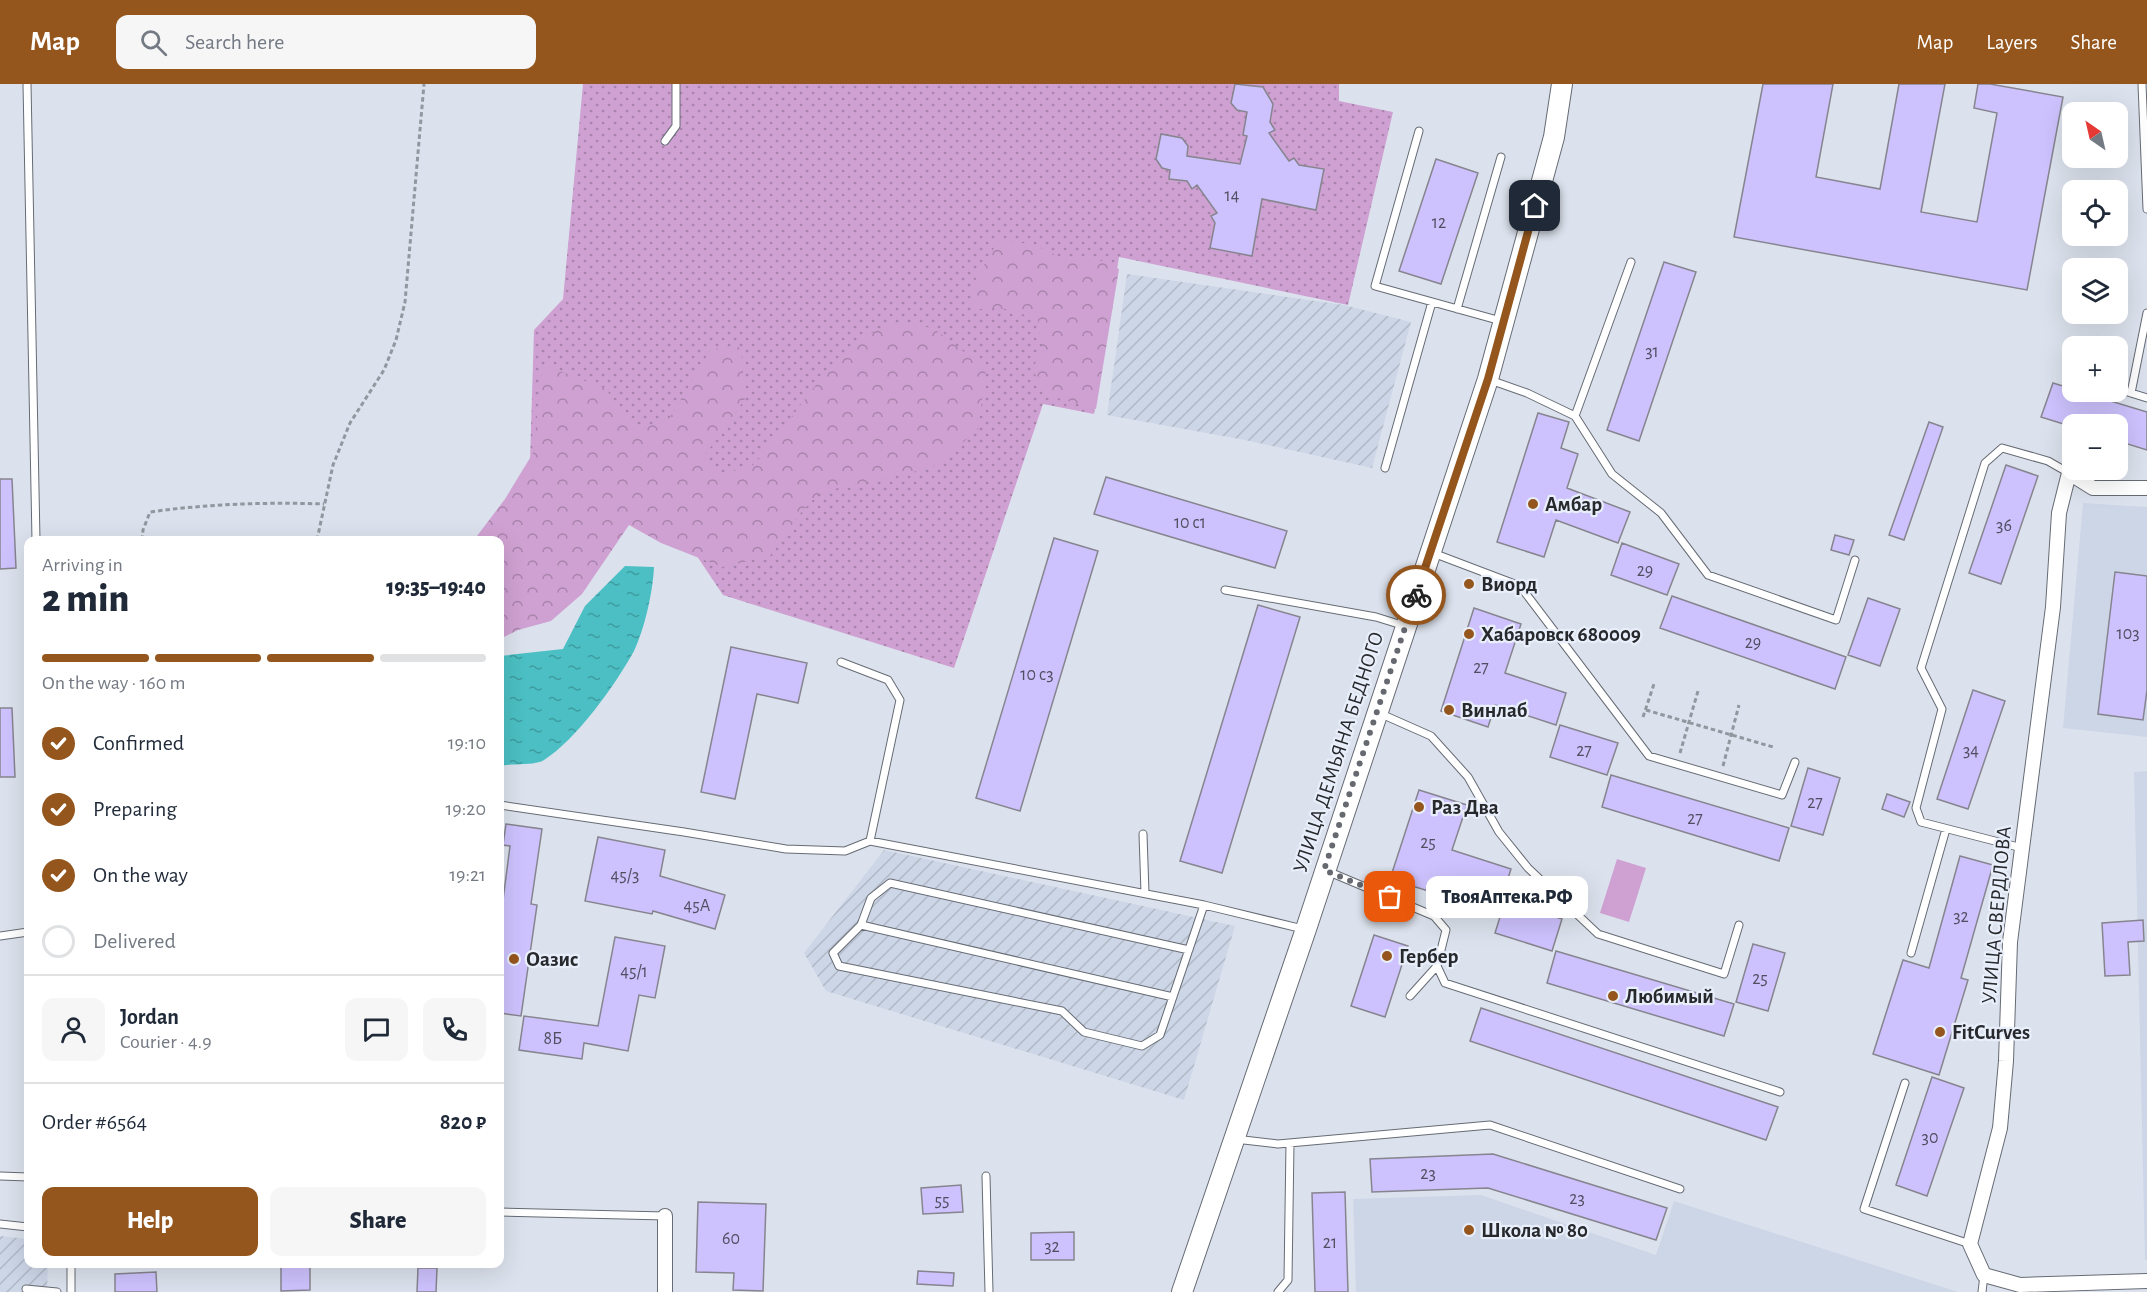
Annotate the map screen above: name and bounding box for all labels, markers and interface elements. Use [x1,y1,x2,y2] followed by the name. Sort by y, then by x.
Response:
[116,15,536,69] search box
[137,26,170,59] icon: search
[30,28,80,56] text: Map
[185,31,284,53] text: Search here
[1917,32,1953,53] text: Map
[1986,32,2037,53] text: Layers
[2070,32,2117,53] text: Share
[2062,102,2128,168] north arrow
[2062,102,2128,480] map controls
[1509,180,1560,231] pin
[2062,180,2128,246] button: locate
[1225,187,1240,205] house number: 14
[1518,189,1551,222] icon: home
[1432,214,1446,232] house number: 12
[2062,258,2128,324] button: layers
[2062,336,2128,402] button: +
[1645,343,1659,361] house number: 31
[2062,414,2128,480] button: −
[1545,494,1602,515] place label: Амбар
[1526,497,1540,511] marker: Амбар
[1174,514,1206,532] house number: 10 с1
[1996,517,2012,535] house number: 36
[42,555,123,575] text: Arriving in
[1637,562,1653,580] house number: 29
[1386,565,1446,625] courier
[1481,574,1537,595] place label: Виорд
[386,576,486,598] text: 19:35–19:40
[1462,577,1476,591] marker: Виорд
[1400,579,1433,612] icon: bike
[42,580,129,619] text: 2 min
[1481,624,1641,645] place label: Хабаровск 680009
[2116,625,2140,643] house number: 103
[1462,627,1476,641] marker: Хабаровск 680009
[1290,629,1387,875] street label: УЛИЦА ДЕМЬЯНА БЕДНОГО
[1745,634,1761,652] house number: 29
[1473,659,1489,677] house number: 27
[1020,666,1054,684] house number: 10 с3
[42,673,186,693] text: On the way · 160 m
[1461,700,1528,721] place label: Винлаб
[1442,703,1456,717] marker: Винлаб
[42,727,75,760] icon: check
[93,732,184,754] text: Confirmed
[448,733,486,753] text: 19:10
[1576,742,1592,760] house number: 27
[1963,742,1979,760] house number: 34
[42,793,75,826] icon: check
[1807,794,1823,812] house number: 27
[1431,797,1499,818] place label: Раз Два
[93,798,177,820] text: Preparing
[445,799,486,819] text: 19:20
[1412,800,1426,814] marker: Раз Два
[1687,810,1703,828] house number: 27
[1978,825,2015,1005] street label: УЛИЦА СВЕРДЛОВА
[1420,834,1436,852] house number: 25
[42,859,75,892] icon: check
[93,864,188,886] text: On the way
[449,865,486,885] text: 19:21
[611,867,639,885] house number: 45/3
[1364,871,1415,922] pin
[1426,876,1588,918] callout: ТвояАптека.РФ
[1373,880,1406,913] icon: bag
[1441,887,1573,907] text: ТвояАптека.РФ
[684,897,711,915] house number: 45А
[1953,908,1969,926] house number: 32
[93,930,176,952] text: Delivered
[1399,946,1459,967] place label: Гербер
[526,949,579,970] place label: Оазис
[1380,949,1394,963] marker: Гербер
[507,952,521,966] marker: Оазис
[620,963,648,981] house number: 45/1
[1752,970,1768,988] house number: 25
[1625,986,1714,1007] place label: Любимый
[1606,989,1620,1003] marker: Любимый
[42,998,105,1061] button: person
[345,998,408,1061] button: chat
[423,998,486,1061] button: phone
[120,1006,179,1028] text: Jordan
[1952,1022,2030,1043] place label: FitCurves
[1933,1025,1947,1039] marker: FitCurves
[544,1030,562,1048] house number: 8Б
[120,1032,212,1052] text: Courier · 4.9
[42,1111,147,1133] text: Order #6564
[440,1111,486,1133] text: 820 ₽
[1922,1129,1938,1147] house number: 30
[1420,1165,1436,1183] house number: 23
[42,1187,258,1256] button: Help
[270,1187,486,1256] button: Share
[1569,1190,1585,1208] house number: 23
[934,1192,950,1210] house number: 55
[1481,1220,1588,1241] place label: Школа № 80
[1462,1223,1476,1237] marker: Школа № 80
[722,1230,740,1248] house number: 60
[1323,1234,1337,1252] house number: 21
[1044,1238,1060,1256] house number: 32

